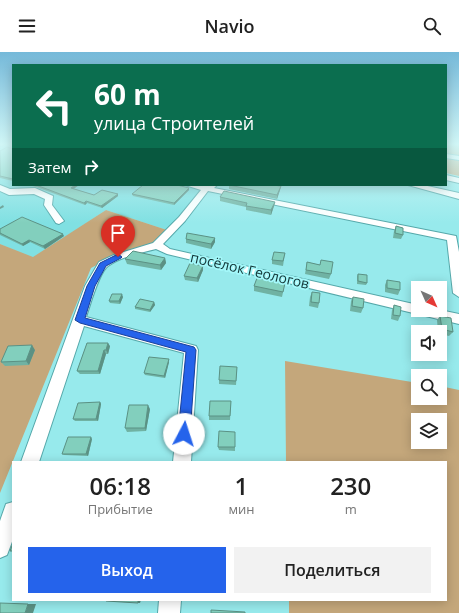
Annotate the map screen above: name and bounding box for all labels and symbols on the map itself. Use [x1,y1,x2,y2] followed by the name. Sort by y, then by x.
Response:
[101,216,135,257] pin
[189,247,311,293] street label: посёлок Геологов
[411,281,447,317] north arrow
[163,413,205,455] position arrow

